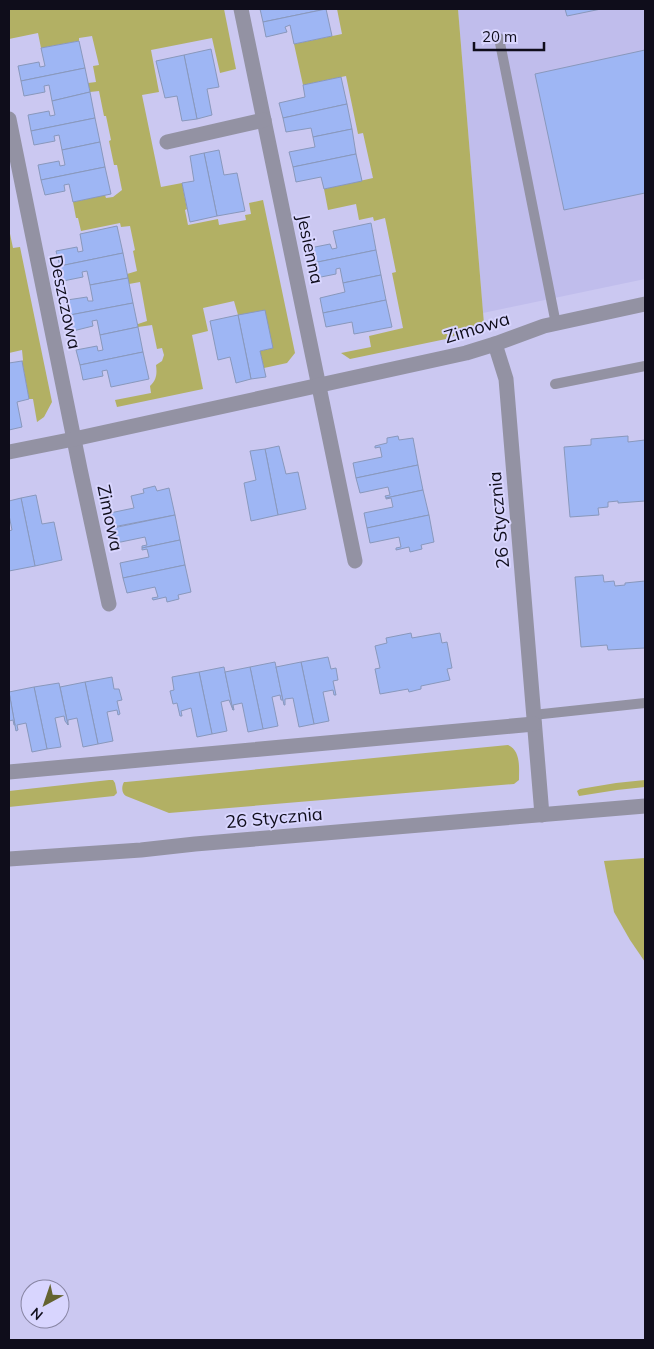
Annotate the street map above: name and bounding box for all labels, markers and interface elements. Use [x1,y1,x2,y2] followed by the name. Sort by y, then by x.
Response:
[474,20,544,52] scale bar
[482,27,517,46] text: 20 m
[292,212,329,286] street label: Jesienna
[44,253,87,351] street label: Deszczowa
[441,307,512,348] street label: Zimowa
[483,471,514,569] street label: 26 Stycznia
[92,483,129,553] street label: Zimowa
[225,802,323,833] street label: 26 Stycznia
[20,1279,70,1329] north arrow
[27,1304,46,1324] text: N

